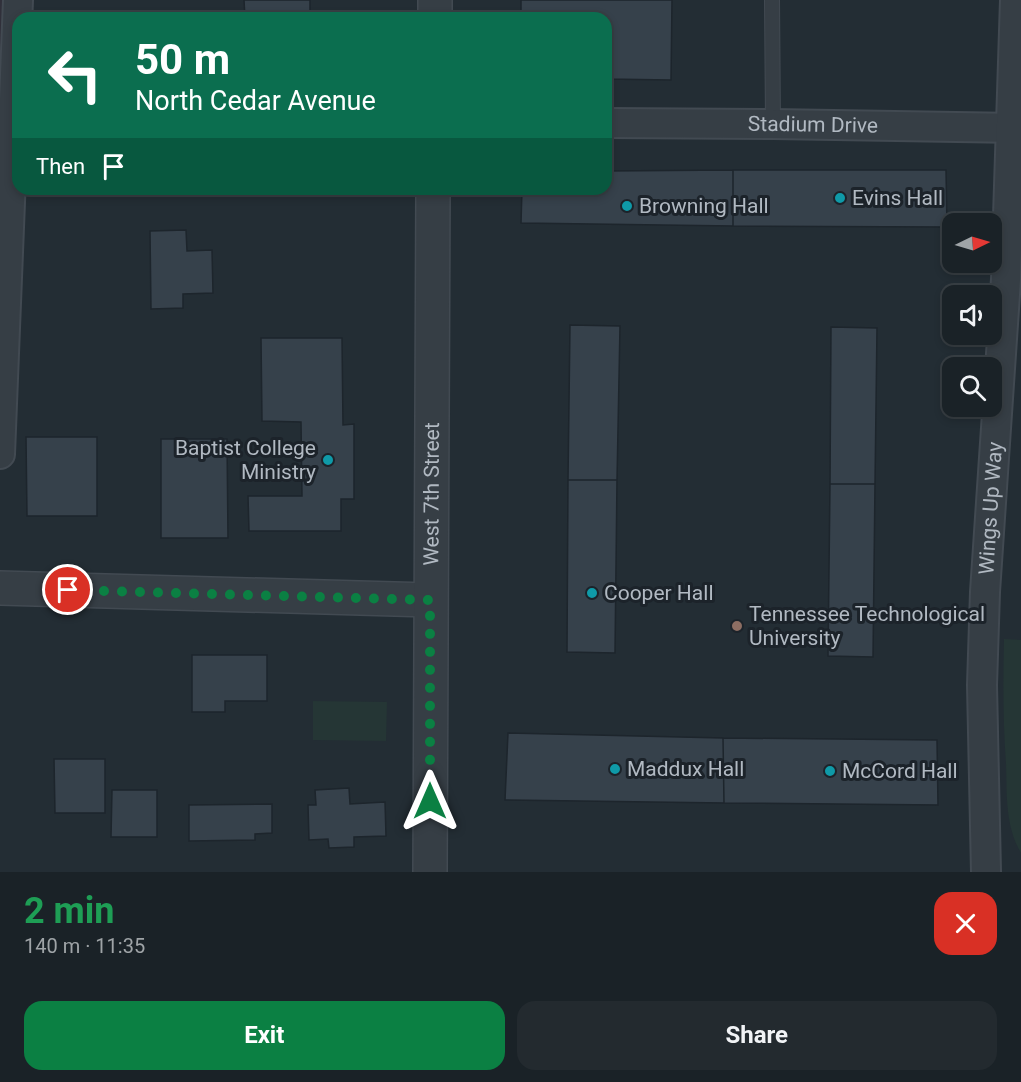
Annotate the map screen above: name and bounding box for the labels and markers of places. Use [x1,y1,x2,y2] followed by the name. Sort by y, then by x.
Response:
[852,186,943,210] place label: Evins Hall
[833,191,847,205] marker: Evins Hall
[639,194,769,218] place label: Browning Hall
[620,199,634,213] marker: Browning Hall
[175,436,316,484] place label: Baptist College Ministry
[321,453,335,467] marker: Baptist College Ministry
[42,564,93,615] pin
[604,581,714,605] place label: Cooper Hall
[585,586,599,600] marker: Cooper Hall
[749,602,985,650] place label: Tennessee Technological University
[730,619,744,633] marker: Tennessee Technological University
[627,757,744,781] place label: Maddux Hall
[842,759,958,783] place label: McCord Hall
[608,762,622,776] marker: Maddux Hall
[823,764,837,778] marker: McCord Hall

